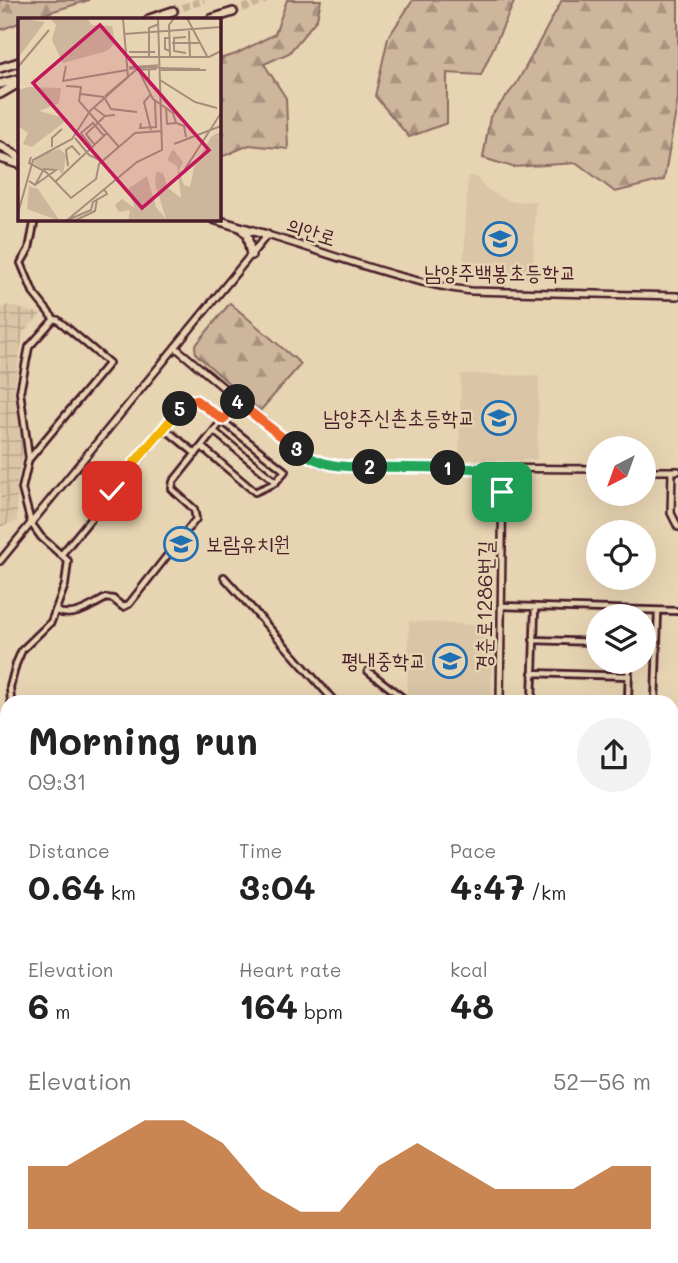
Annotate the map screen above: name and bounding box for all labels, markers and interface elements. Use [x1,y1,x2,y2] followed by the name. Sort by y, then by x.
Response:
[18,18,220,220] inset map
[283,210,340,251] street label: 의안로
[481,220,519,258] school or university icon: 남양주백봉초등학교
[424,258,576,285] place label: 남양주백봉초등학교
[220,384,256,420] pin: 4
[231,389,244,414] text: 4
[162,392,198,426] pin: 5
[174,396,185,421] text: 5
[480,399,518,437] school or university icon: 남양주신촌초등학교
[323,403,475,430] place label: 남양주신촌초등학교
[280,432,314,466] pin: 3
[291,436,302,461] text: 3
[586,436,656,506] north arrow
[586,436,656,674] map controls
[352,449,388,484] pin: 2
[430,450,466,486] pin: 1
[364,454,375,479] text: 2
[443,455,452,480] text: 1
[82,461,142,521] pin
[472,462,532,522] pin
[93,472,131,510] icon: check
[483,473,521,511] icon: arrive
[586,520,656,590] button: locate
[162,525,200,563] school or university icon: 보람유치원
[206,529,291,556] place label: 보람유치원
[469,540,498,672] street label: 경춘로1286번길
[586,604,656,674] button: layers
[431,642,469,680] school or university icon: 평내중학교
[342,646,426,673] place label: 평내중학교
[28,715,258,765] text: Morning run
[577,718,651,792] button: share
[28,766,87,796] text: 09:31
[28,838,110,863] text: Distance
[239,838,282,863] text: Time
[450,838,496,863] text: Pace
[28,863,105,909] text: 0.64
[239,863,316,909] text: 3:04
[450,863,525,909] text: 4:47
[105,880,136,905] text: km
[525,880,566,905] text: /km
[28,957,113,982] text: Elevation
[239,957,342,982] text: Heart rate
[450,957,488,982] text: kcal
[28,982,49,1028] text: 6
[239,982,298,1028] text: 164
[450,982,494,1028] text: 48
[49,999,70,1024] text: m
[298,999,343,1024] text: bpm
[28,1066,131,1096] text: Elevation
[553,1066,651,1096] text: 52–56 m

